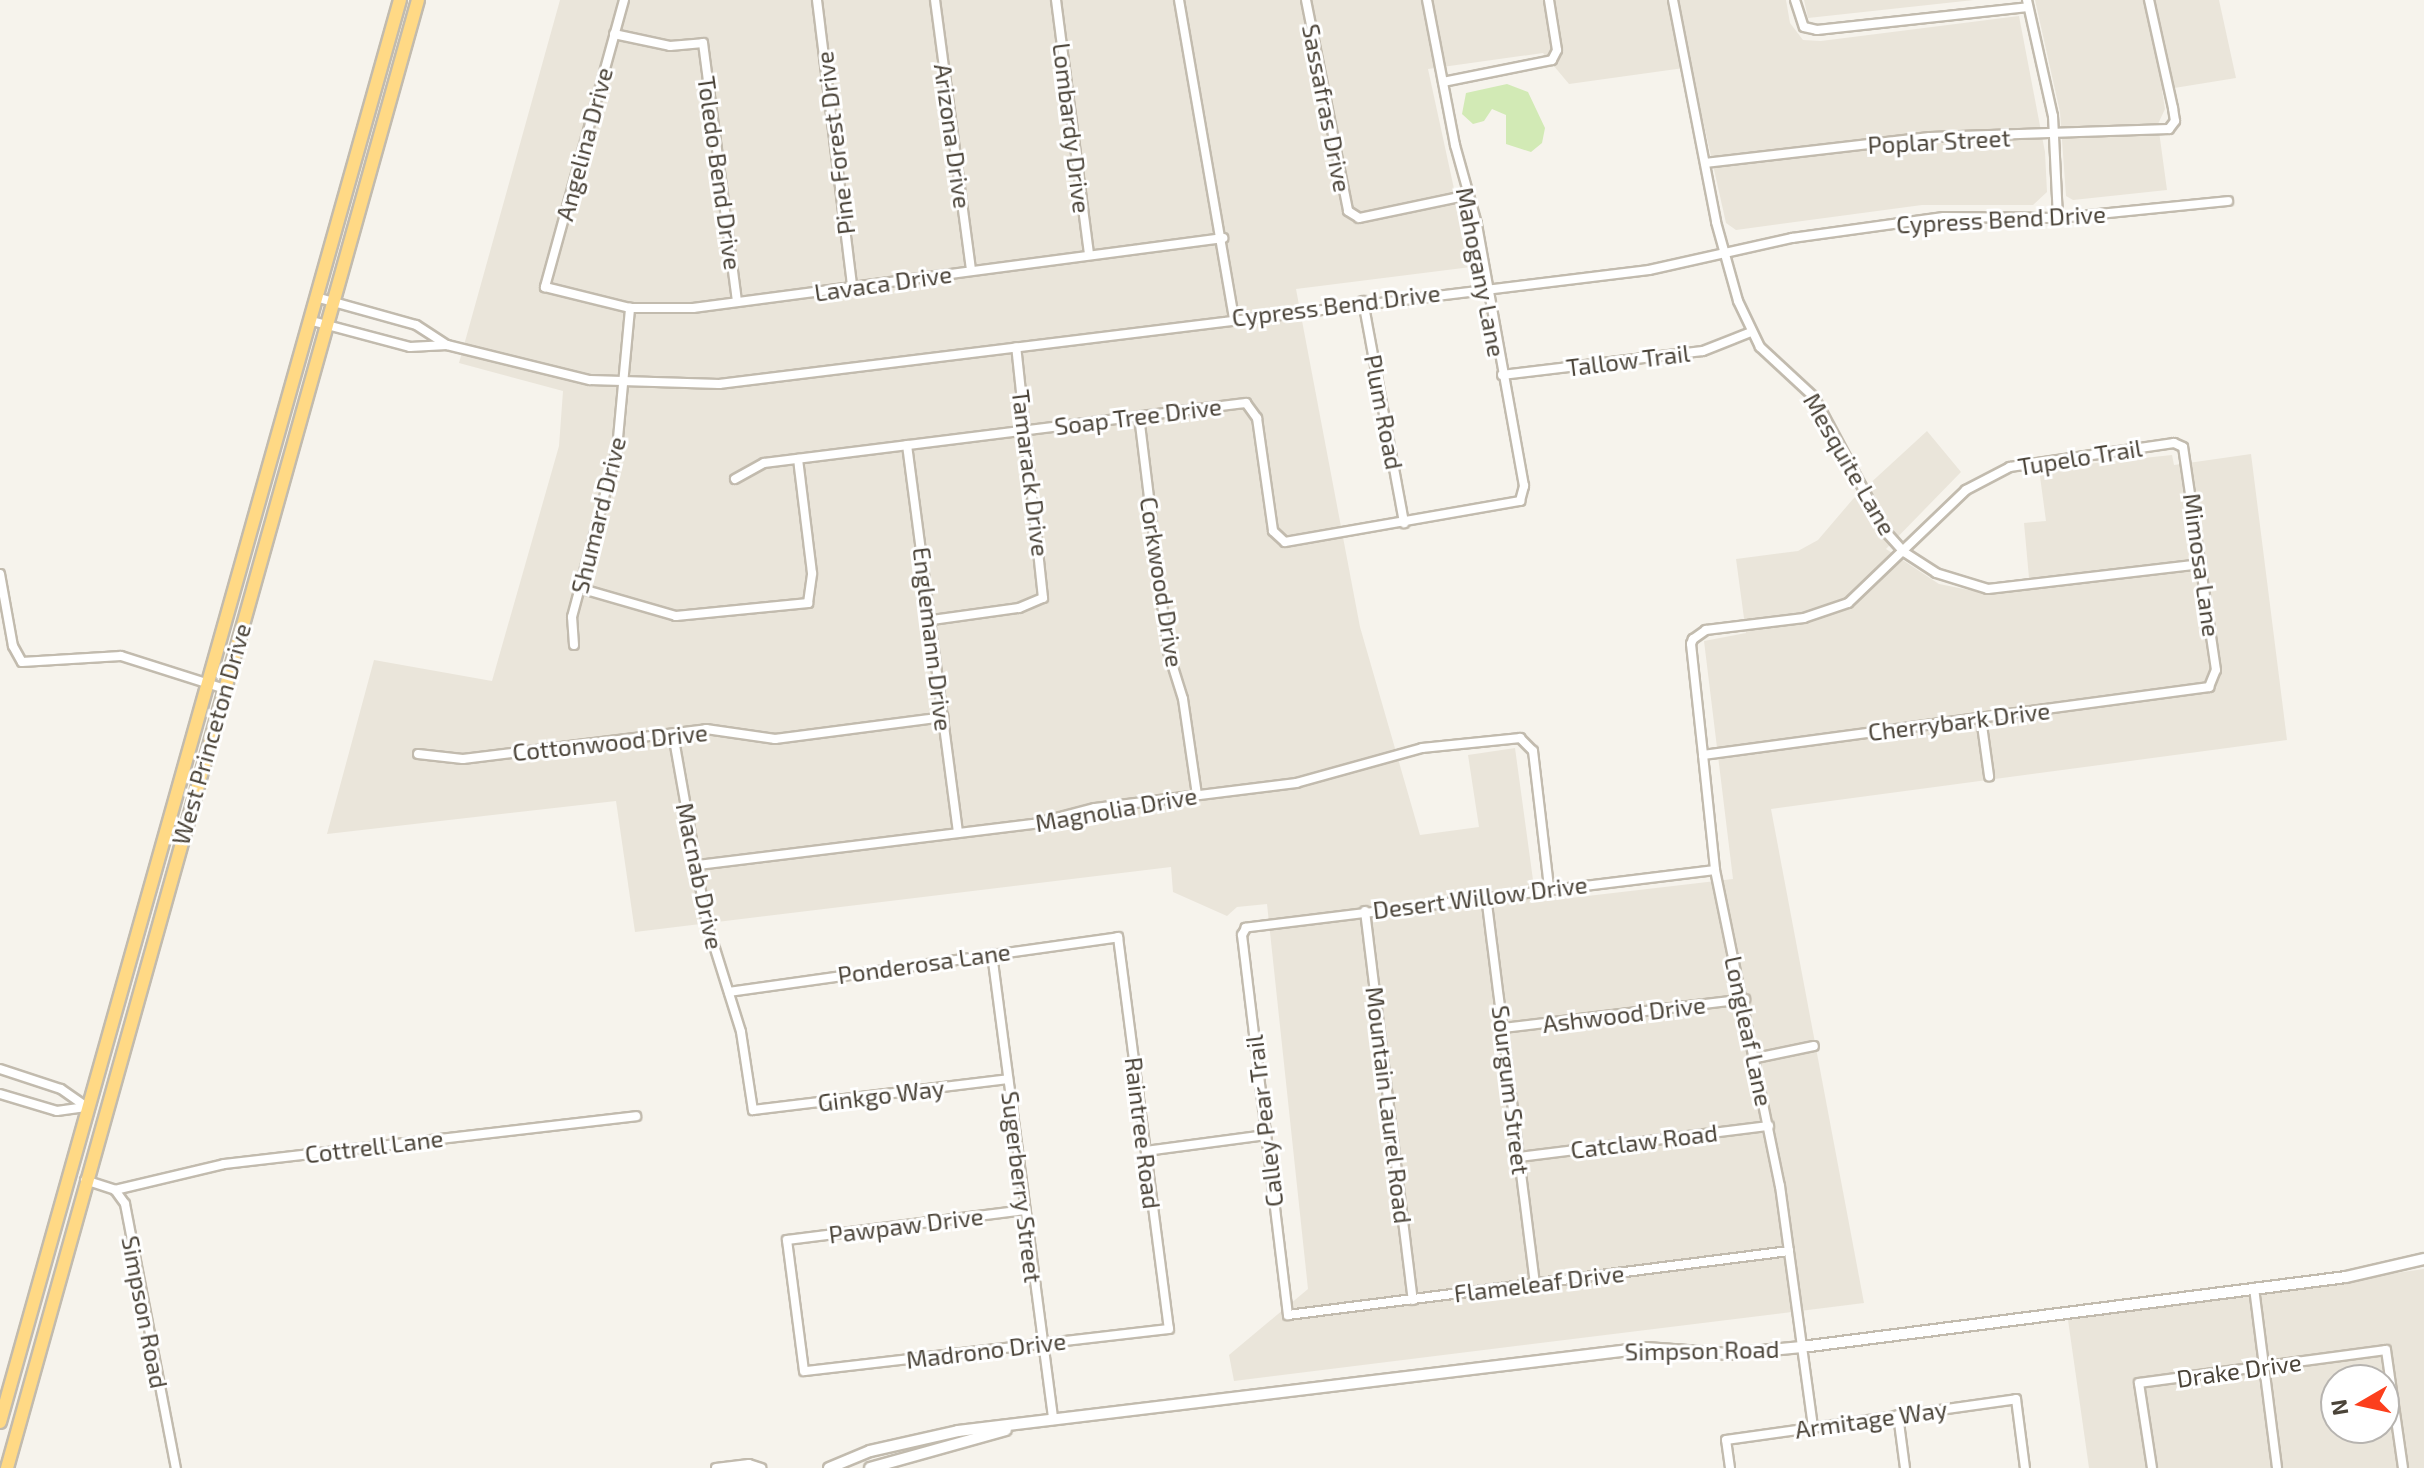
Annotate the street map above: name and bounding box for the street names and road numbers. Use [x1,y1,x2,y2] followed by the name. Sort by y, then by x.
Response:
[1297,21,1357,195] street label: Sassafras Drive
[1047,41,1097,215] street label: Lombardy Drive
[809,50,861,236] street label: Pine Forest Drive
[929,62,977,210] street label: Arizona Drive
[550,64,618,224] street label: Angelina Drive
[692,74,748,272] street label: Toledo Bend Drive
[1867,123,2011,159] street label: Poplar Street
[1450,185,1512,359] street label: Mahogany Lane
[1895,199,2107,239] street label: Cypress Bend Drive
[812,259,954,307] street label: Lavaca Drive
[1230,278,1442,332] street label: Cypress Bend Drive
[1564,338,1692,382] street label: Tallow Trail
[1359,352,1409,472] street label: Plum Road
[1006,388,1056,558] street label: Tamarack Drive
[1798,388,1902,540] street label: Mesquite Lane
[1053,391,1223,441] street label: Soap Tree Drive
[2016,433,2144,481] street label: Tupelo Trail
[565,434,631,596] street label: Shumard Drive
[2178,491,2226,639] street label: Mimosa Lane
[1134,495,1190,669] street label: Corkwood Drive
[907,545,959,733] street label: Englemann Drive
[166,620,256,848] street label: West Princeton Drive
[1866,696,2052,746] street label: Cherrybark Drive
[511,717,709,767] street label: Cottonwood Drive
[1033,781,1199,837] street label: Magnolia Drive
[670,800,730,952] street label: Macnab Drive
[1371,870,1589,924] street label: Desert Willow Drive
[836,937,1012,989] street label: Ponderosa Lane
[1719,953,1779,1109] street label: Longleaf Lane
[1360,985,1418,1225] street label: Mountain Laurel Road
[1541,990,1707,1038] street label: Ashwood Drive
[1486,1004,1536,1176] street label: Sourgum Street
[1239,1033,1289,1209] street label: Calley Pear Trail
[1119,1055,1167,1211] street label: Raintree Road
[816,1073,946,1117] street label: Ginkgo Way
[996,1089,1048,1285] street label: Sugerberry Street
[1569,1118,1719,1164] street label: Catclaw Road
[303,1123,445,1169] street label: Cottrell Lane
[827,1201,985,1249] street label: Pawpaw Drive
[116,1233,174,1391] street label: Simpson Road
[1452,1258,1626,1308] street label: Flameleaf Drive
[904,1326,1068,1374] street label: Madrono Drive
[1624,1334,1780,1366] street label: Simpson Road
[2175,1347,2303,1393] street label: Drake Drive
[1793,1394,1949,1444] street label: Armitage Way

